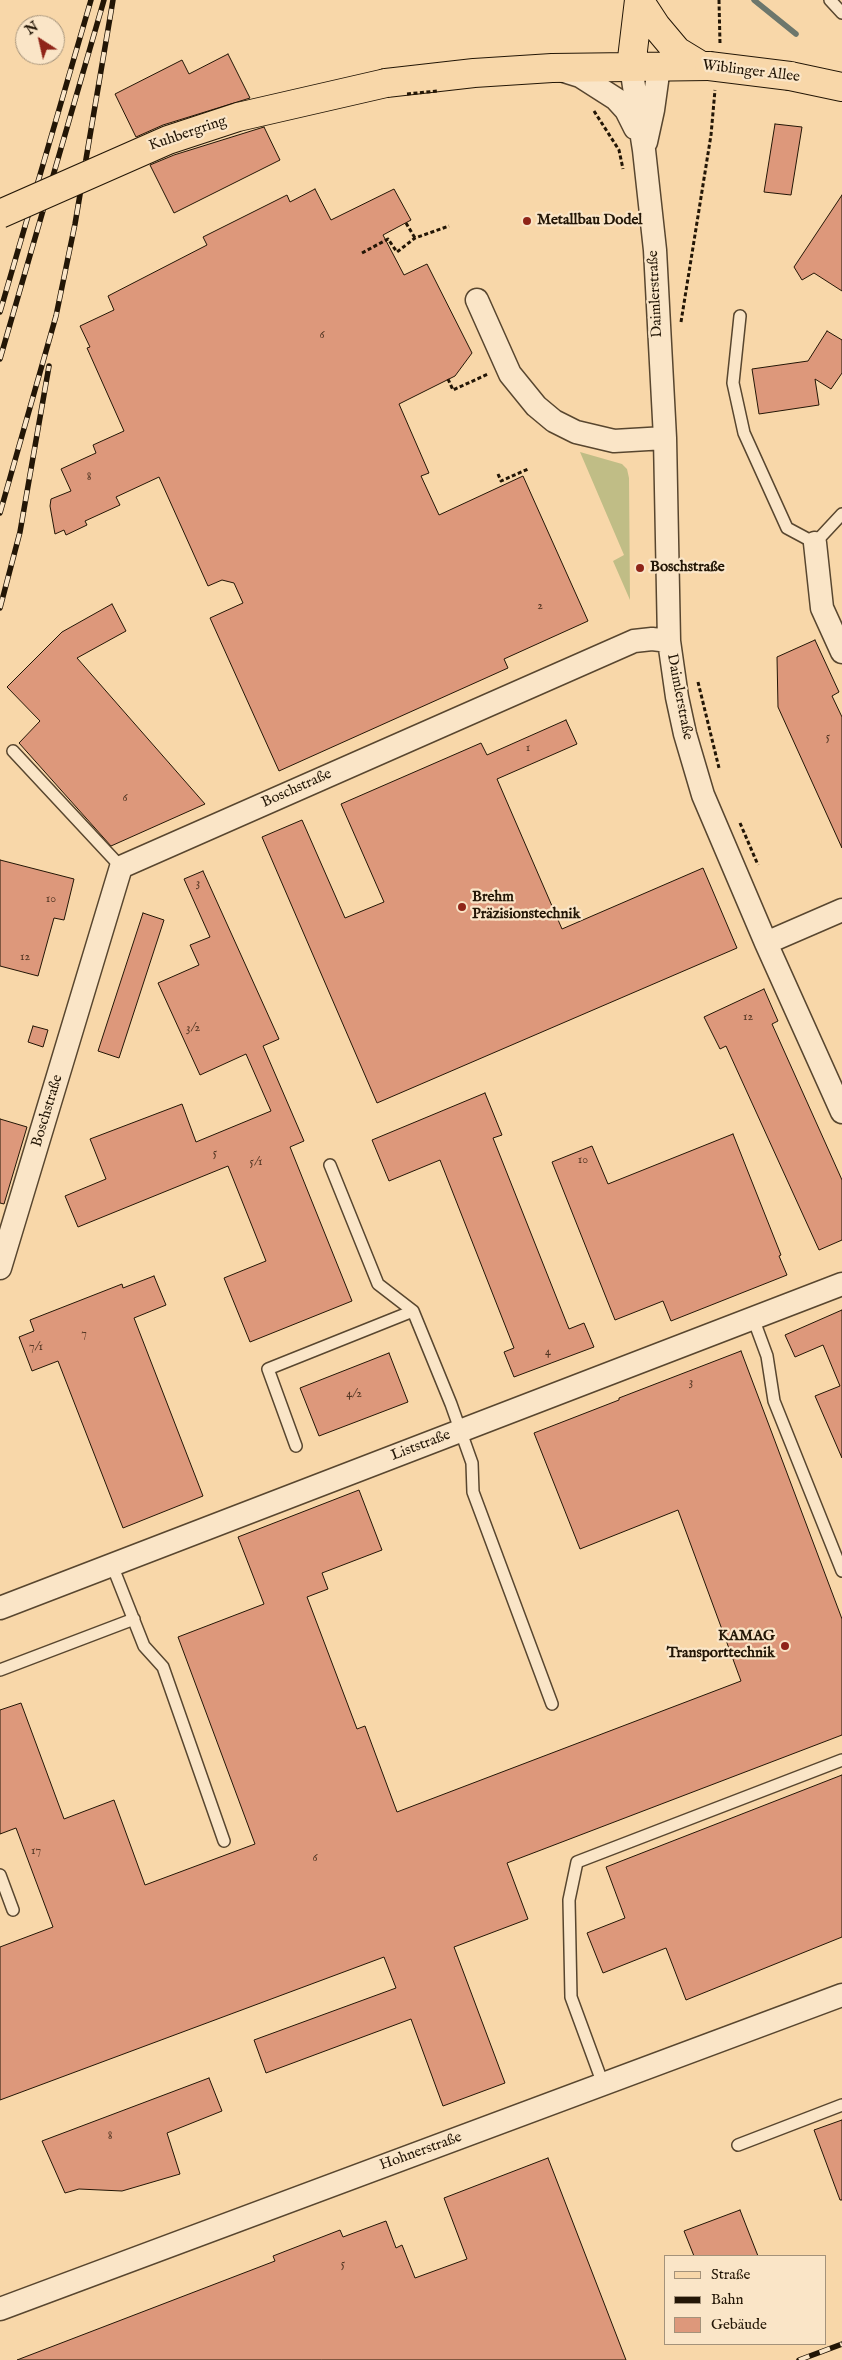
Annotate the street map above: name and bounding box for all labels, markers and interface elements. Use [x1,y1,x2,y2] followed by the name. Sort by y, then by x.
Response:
[15,15,65,65] north arrow
[22,18,42,39] text: N
[701,57,801,87] street label: Wiblinger Allee
[147,112,229,156] street label: Kuhbergring
[537,212,642,230] place label: Metallbau Dodel
[521,215,533,227] marker: Metallbau Dodel
[645,250,667,338] street label: Daimlerstraße
[319,329,325,343] house number: 6
[87,471,91,485] house number: 8
[650,559,725,577] place label: Boschstraße
[634,562,646,574] marker: Boschstraße
[537,600,543,614] house number: 2
[662,652,696,742] street label: Daimlerstraße
[826,731,830,745] house number: 5
[526,742,530,756] house number: 1
[259,766,335,812] street label: Boschstraße
[122,792,128,806] house number: 6
[196,877,200,891] house number: 3
[472,889,581,924] place label: Brehm Präzisionstechnik
[46,893,56,907] house number: 10
[456,901,468,913] marker: Brehm Präzisionstechnik
[20,951,30,965] house number: 12
[743,1011,753,1025] house number: 12
[186,1022,200,1036] house number: 3/2
[28,1073,68,1149] street label: Boschstraße
[213,1147,217,1161] house number: 5
[578,1154,588,1168] house number: 10
[250,1156,262,1170] house number: 5/1
[81,1328,87,1342] house number: 7
[29,1341,43,1355] house number: 7/1
[545,1346,551,1360] house number: 4
[689,1376,693,1390] house number: 3
[346,1388,362,1402] house number: 4/2
[389,1426,453,1466] street label: Liststraße
[667,1628,775,1663] place label: KAMAG Transporttechnik
[779,1640,791,1652] marker: KAMAG Transporttechnik
[31,1845,41,1859] house number: 17
[312,1852,318,1866] house number: 6
[377,2129,465,2175] street label: Hohnerstraße
[108,2130,112,2144] house number: 8
[664,2255,827,2345] legend
[341,2258,345,2272] house number: 5
[711,2265,750,2284] text: Straße
[711,2290,743,2309] text: Bahn
[711,2315,767,2334] text: Gebäude

